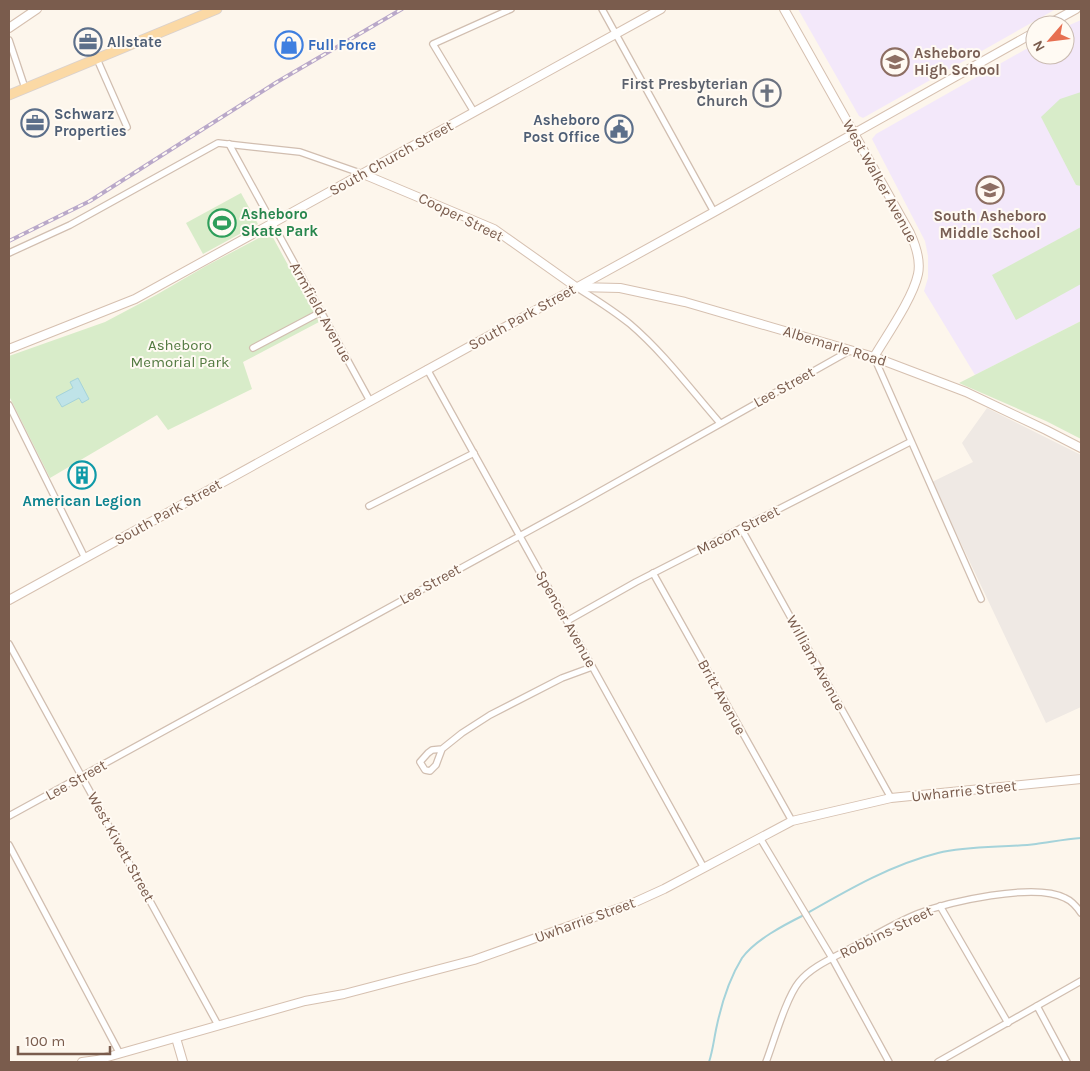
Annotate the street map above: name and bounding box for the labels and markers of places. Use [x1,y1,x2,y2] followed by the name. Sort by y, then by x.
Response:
[73,27,103,57] office icon: Allstate
[274,30,304,60] shop icon: Full Force
[107,33,162,51] place label: Allstate
[308,36,376,54] place label: Full Force
[914,44,1000,79] place label: Asheboro High School
[880,47,910,77] school or university icon: Asheboro High School
[621,75,748,110] place label: First Presbyterian Church
[752,78,782,108] church icon: First Presbyterian Church
[54,105,127,140] place label: Schwarz Properties
[20,108,50,138] office icon: Schwarz Properties
[523,111,600,146] place label: Asheboro Post Office
[604,114,634,144] public building icon: Asheboro Post Office
[975,175,1005,205] school or university icon: South Asheboro Middle School
[241,205,318,240] place label: Asheboro Skate Park
[933,207,1047,242] place label: South Asheboro Middle School
[207,208,237,238] sports icon: Asheboro Skate Park
[67,460,97,490] building icon: American Legion
[22,492,142,510] place label: American Legion

